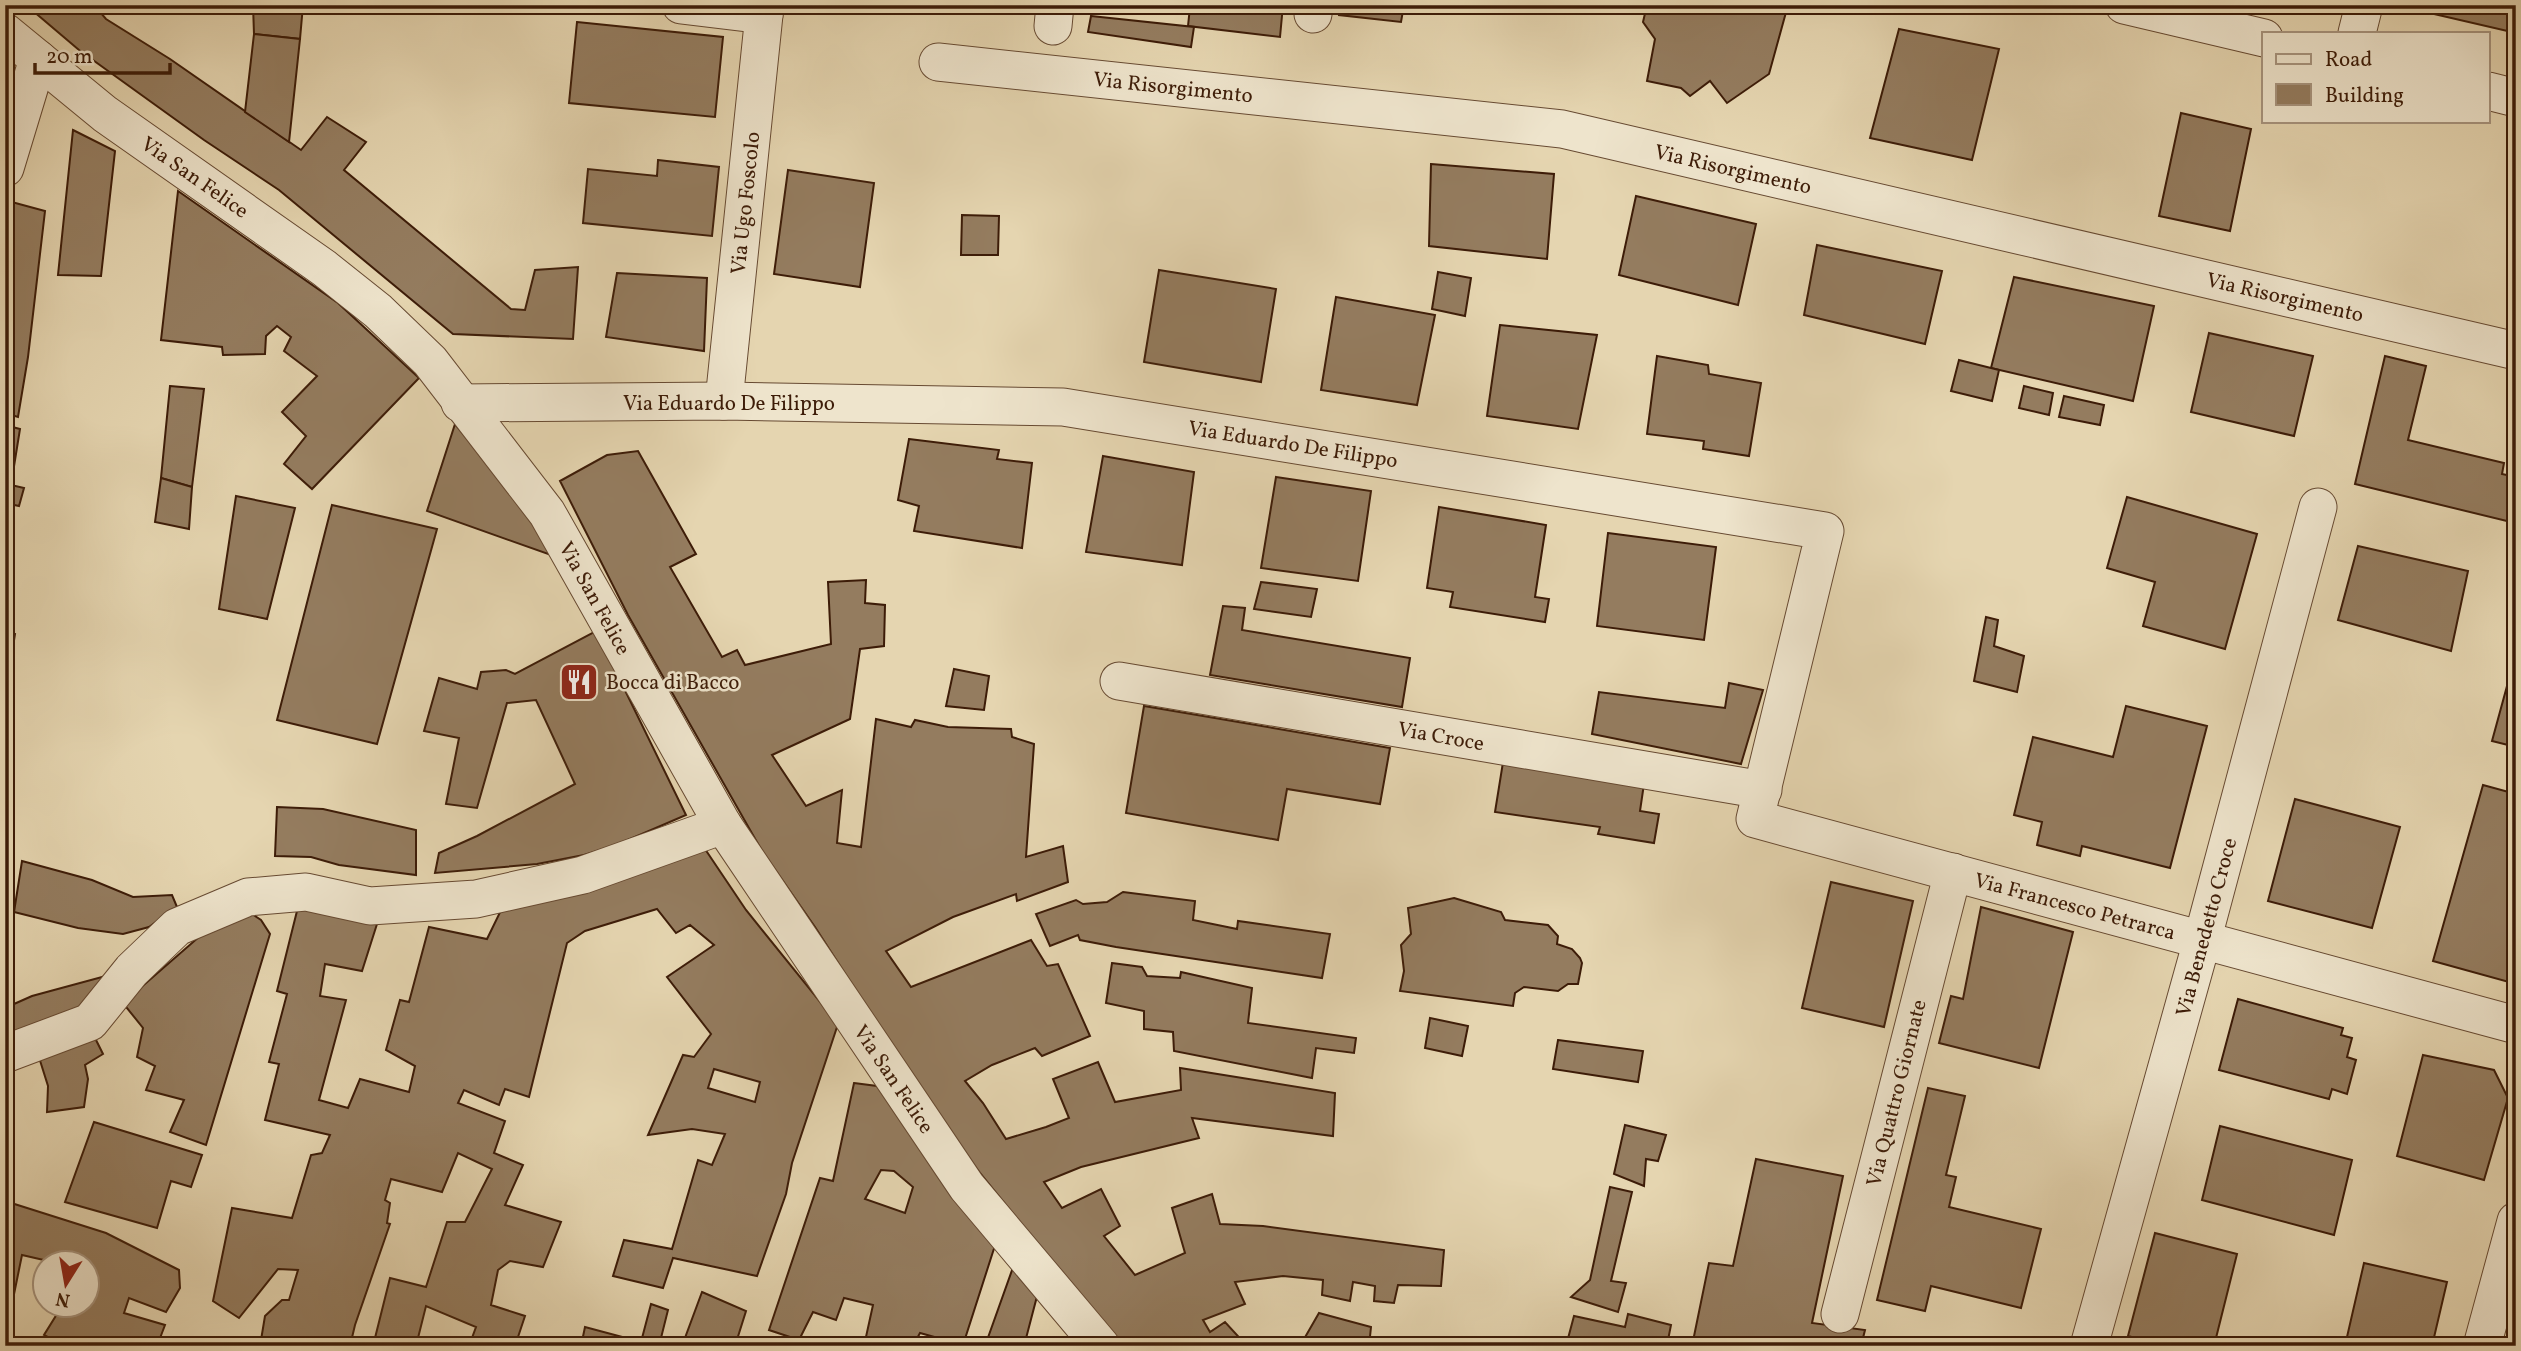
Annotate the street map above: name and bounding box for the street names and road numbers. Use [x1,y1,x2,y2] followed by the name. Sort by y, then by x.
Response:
[1092,66,1254,111] street label: Via Risorgimento
[134,130,254,226] street label: Via San Felice
[725,130,768,276] street label: Via Ugo Foscolo
[1651,138,1814,203] street label: Via Risorgimento
[2203,266,2366,331] street label: Via Risorgimento
[623,390,835,419] street label: Via Eduardo De Filippo
[1186,415,1400,476] street label: Via Eduardo De Filippo
[551,537,637,661] street label: Via San Felice
[1395,716,1486,759] street label: Via Croce
[2170,835,2245,1020] street label: Via Benedetto Croce
[1971,867,2179,948] street label: Via Francesco Petrarca
[1860,997,1935,1190] street label: Via Quattro Giornate
[846,1020,940,1140] street label: Via San Felice

